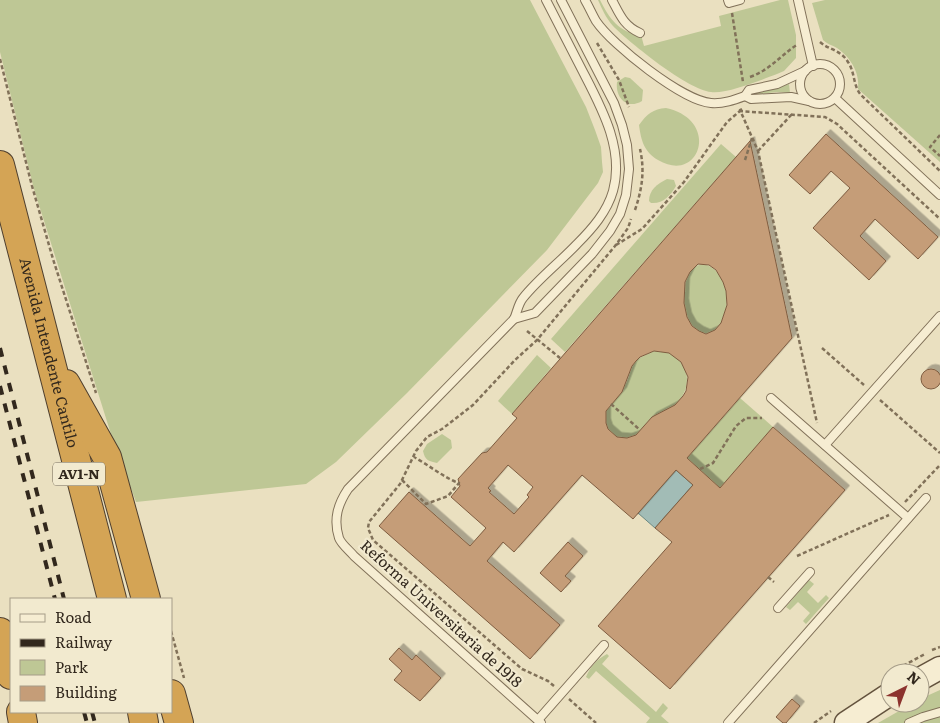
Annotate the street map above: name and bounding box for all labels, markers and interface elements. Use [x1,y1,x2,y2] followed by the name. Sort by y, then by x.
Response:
[14,255,86,450] street label: Avenida Intendente Cantilo
[53,462,105,486] road number: AV1-N
[356,534,528,692] street label: Reforma Universitaria de 1918
[10,598,172,713] legend
[55,605,91,628] text: Road
[55,630,113,653] text: Railway
[55,655,89,678] text: Park
[880,663,930,713] north arrow
[903,666,926,689] text: N
[55,680,117,703] text: Building

